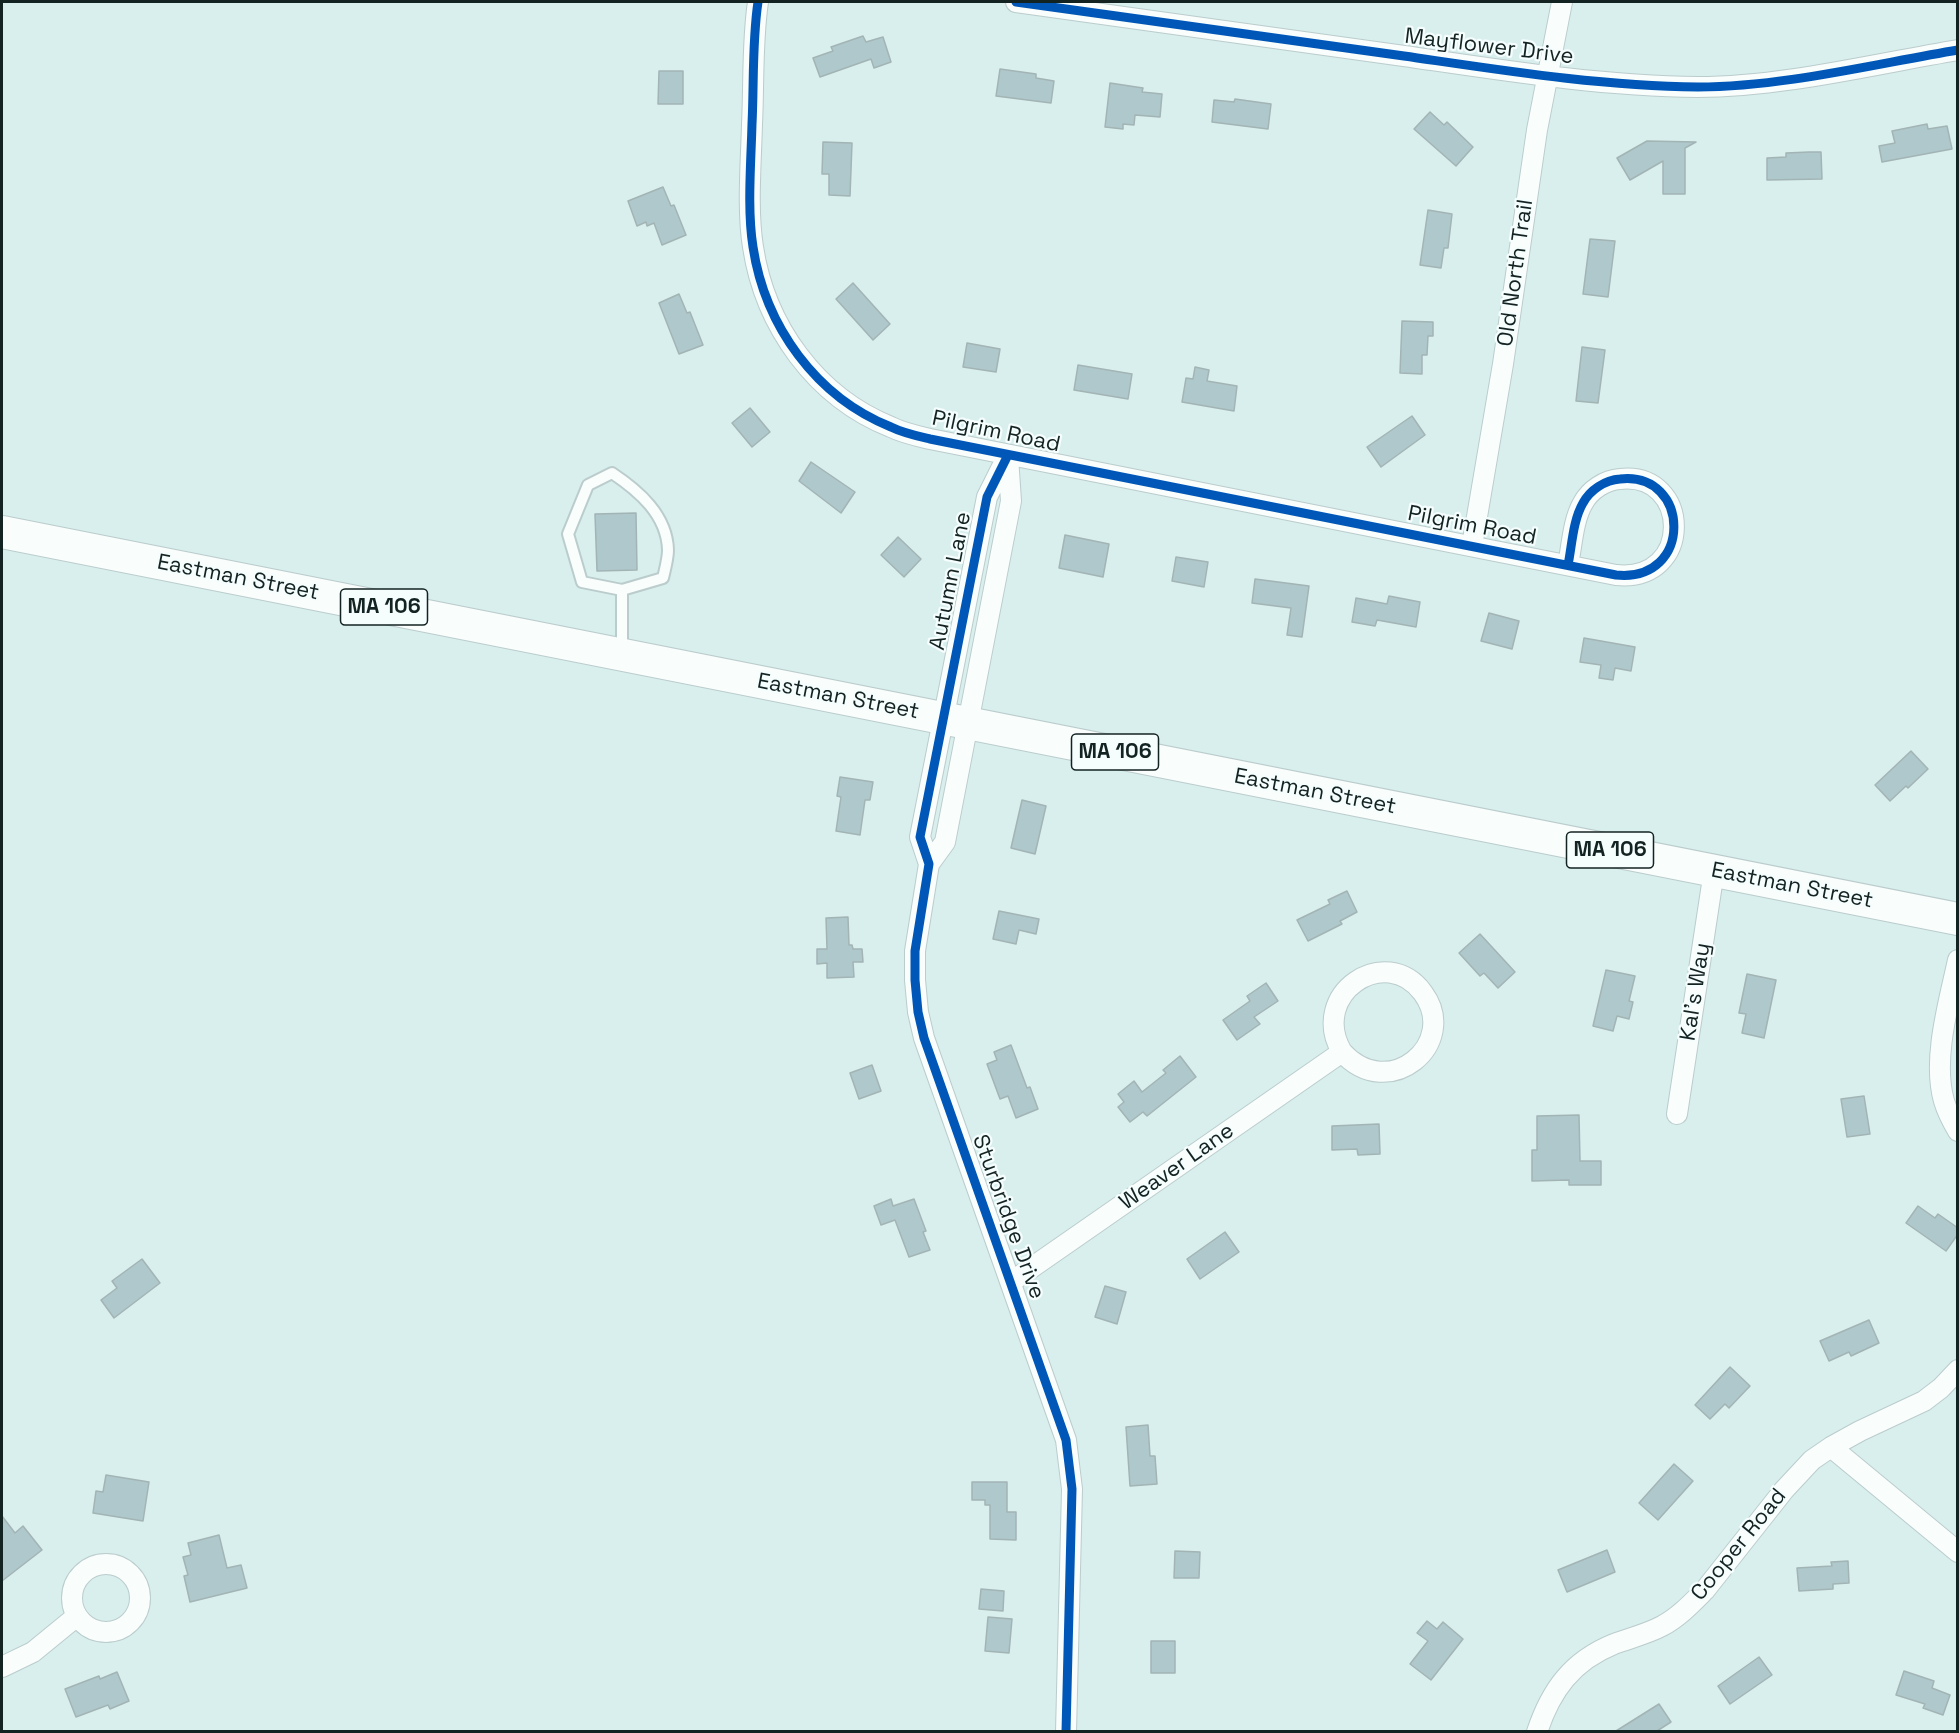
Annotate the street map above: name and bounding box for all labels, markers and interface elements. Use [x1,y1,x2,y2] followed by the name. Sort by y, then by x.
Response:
[1403,24,1575,70] street label: Mayflower Drive
[1493,198,1539,348] street label: Old North Trail
[929,406,1063,458] street label: Pilgrim Road
[1405,501,1539,551] street label: Pilgrim Road
[925,510,977,652] street label: Autumn Lane
[155,549,321,607] street label: Eastman Street
[340,589,428,625] road number: MA 106
[755,668,921,726] street label: Eastman Street
[1072,734,1158,770] road number: MA 106
[1232,763,1398,821] street label: Eastman Street
[1566,832,1654,868] road number: MA 106
[1709,857,1875,915] street label: Eastman Street
[1675,941,1717,1043] street label: Kal's Way
[1115,1118,1239,1216] street label: Weaver Lane
[966,1131,1050,1303] street label: Sturbridge Drive
[1686,1484,1792,1606] street label: Cooper Road

